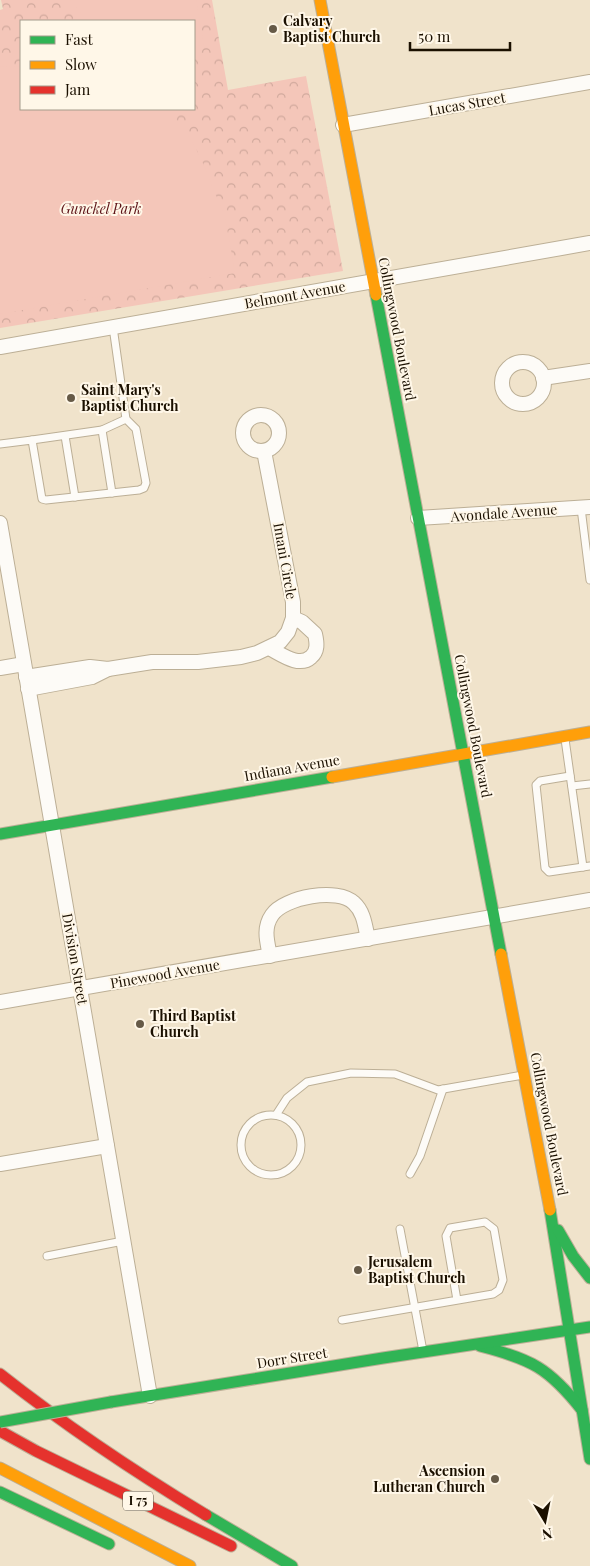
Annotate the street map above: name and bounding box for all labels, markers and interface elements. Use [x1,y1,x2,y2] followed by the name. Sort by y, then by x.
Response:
[283,11,381,46] place label: Calvary Baptist Church
[20,20,195,110] legend
[410,20,510,52] scale bar
[267,23,279,35] marker: Calvary Baptist Church
[418,26,451,46] text: 50 m
[65,29,94,49] text: Fast
[65,54,97,74] text: Slow
[64,79,91,99] text: Jam
[427,87,508,120] street label: Lucas Street
[61,199,141,218] park label: Gunckel Park
[374,256,421,402] street label: Collingwood Boulevard
[243,276,347,313] street label: Belmont Avenue
[81,380,179,415] place label: Saint Mary's Baptist Church
[65,392,77,404] marker: Saint Mary's Baptist Church
[449,499,558,526] street label: Avondale Avenue
[269,521,302,601] street label: Imani Circle
[450,653,497,799] street label: Collingwood Boulevard
[243,750,341,785] street label: Indiana Avenue
[58,912,93,1007] street label: Division Street
[109,955,221,993] street label: Pinewood Avenue
[150,1006,236,1041] place label: Third Baptist Church
[134,1018,146,1030] marker: Third Baptist Church
[526,1051,573,1197] street label: Collingwood Boulevard
[367,1252,466,1287] place label: Jerusalem Baptist Church
[352,1264,364,1276] marker: Jerusalem Baptist Church
[255,1342,330,1372] street label: Dorr Street
[373,1461,485,1496] place label: Ascension Lutheran Church
[489,1473,501,1485] marker: Ascension Lutheran Church
[123,1492,153,1510] road number: I 75
[520,1496,570,1546] north arrow
[541,1524,554,1545] text: N

